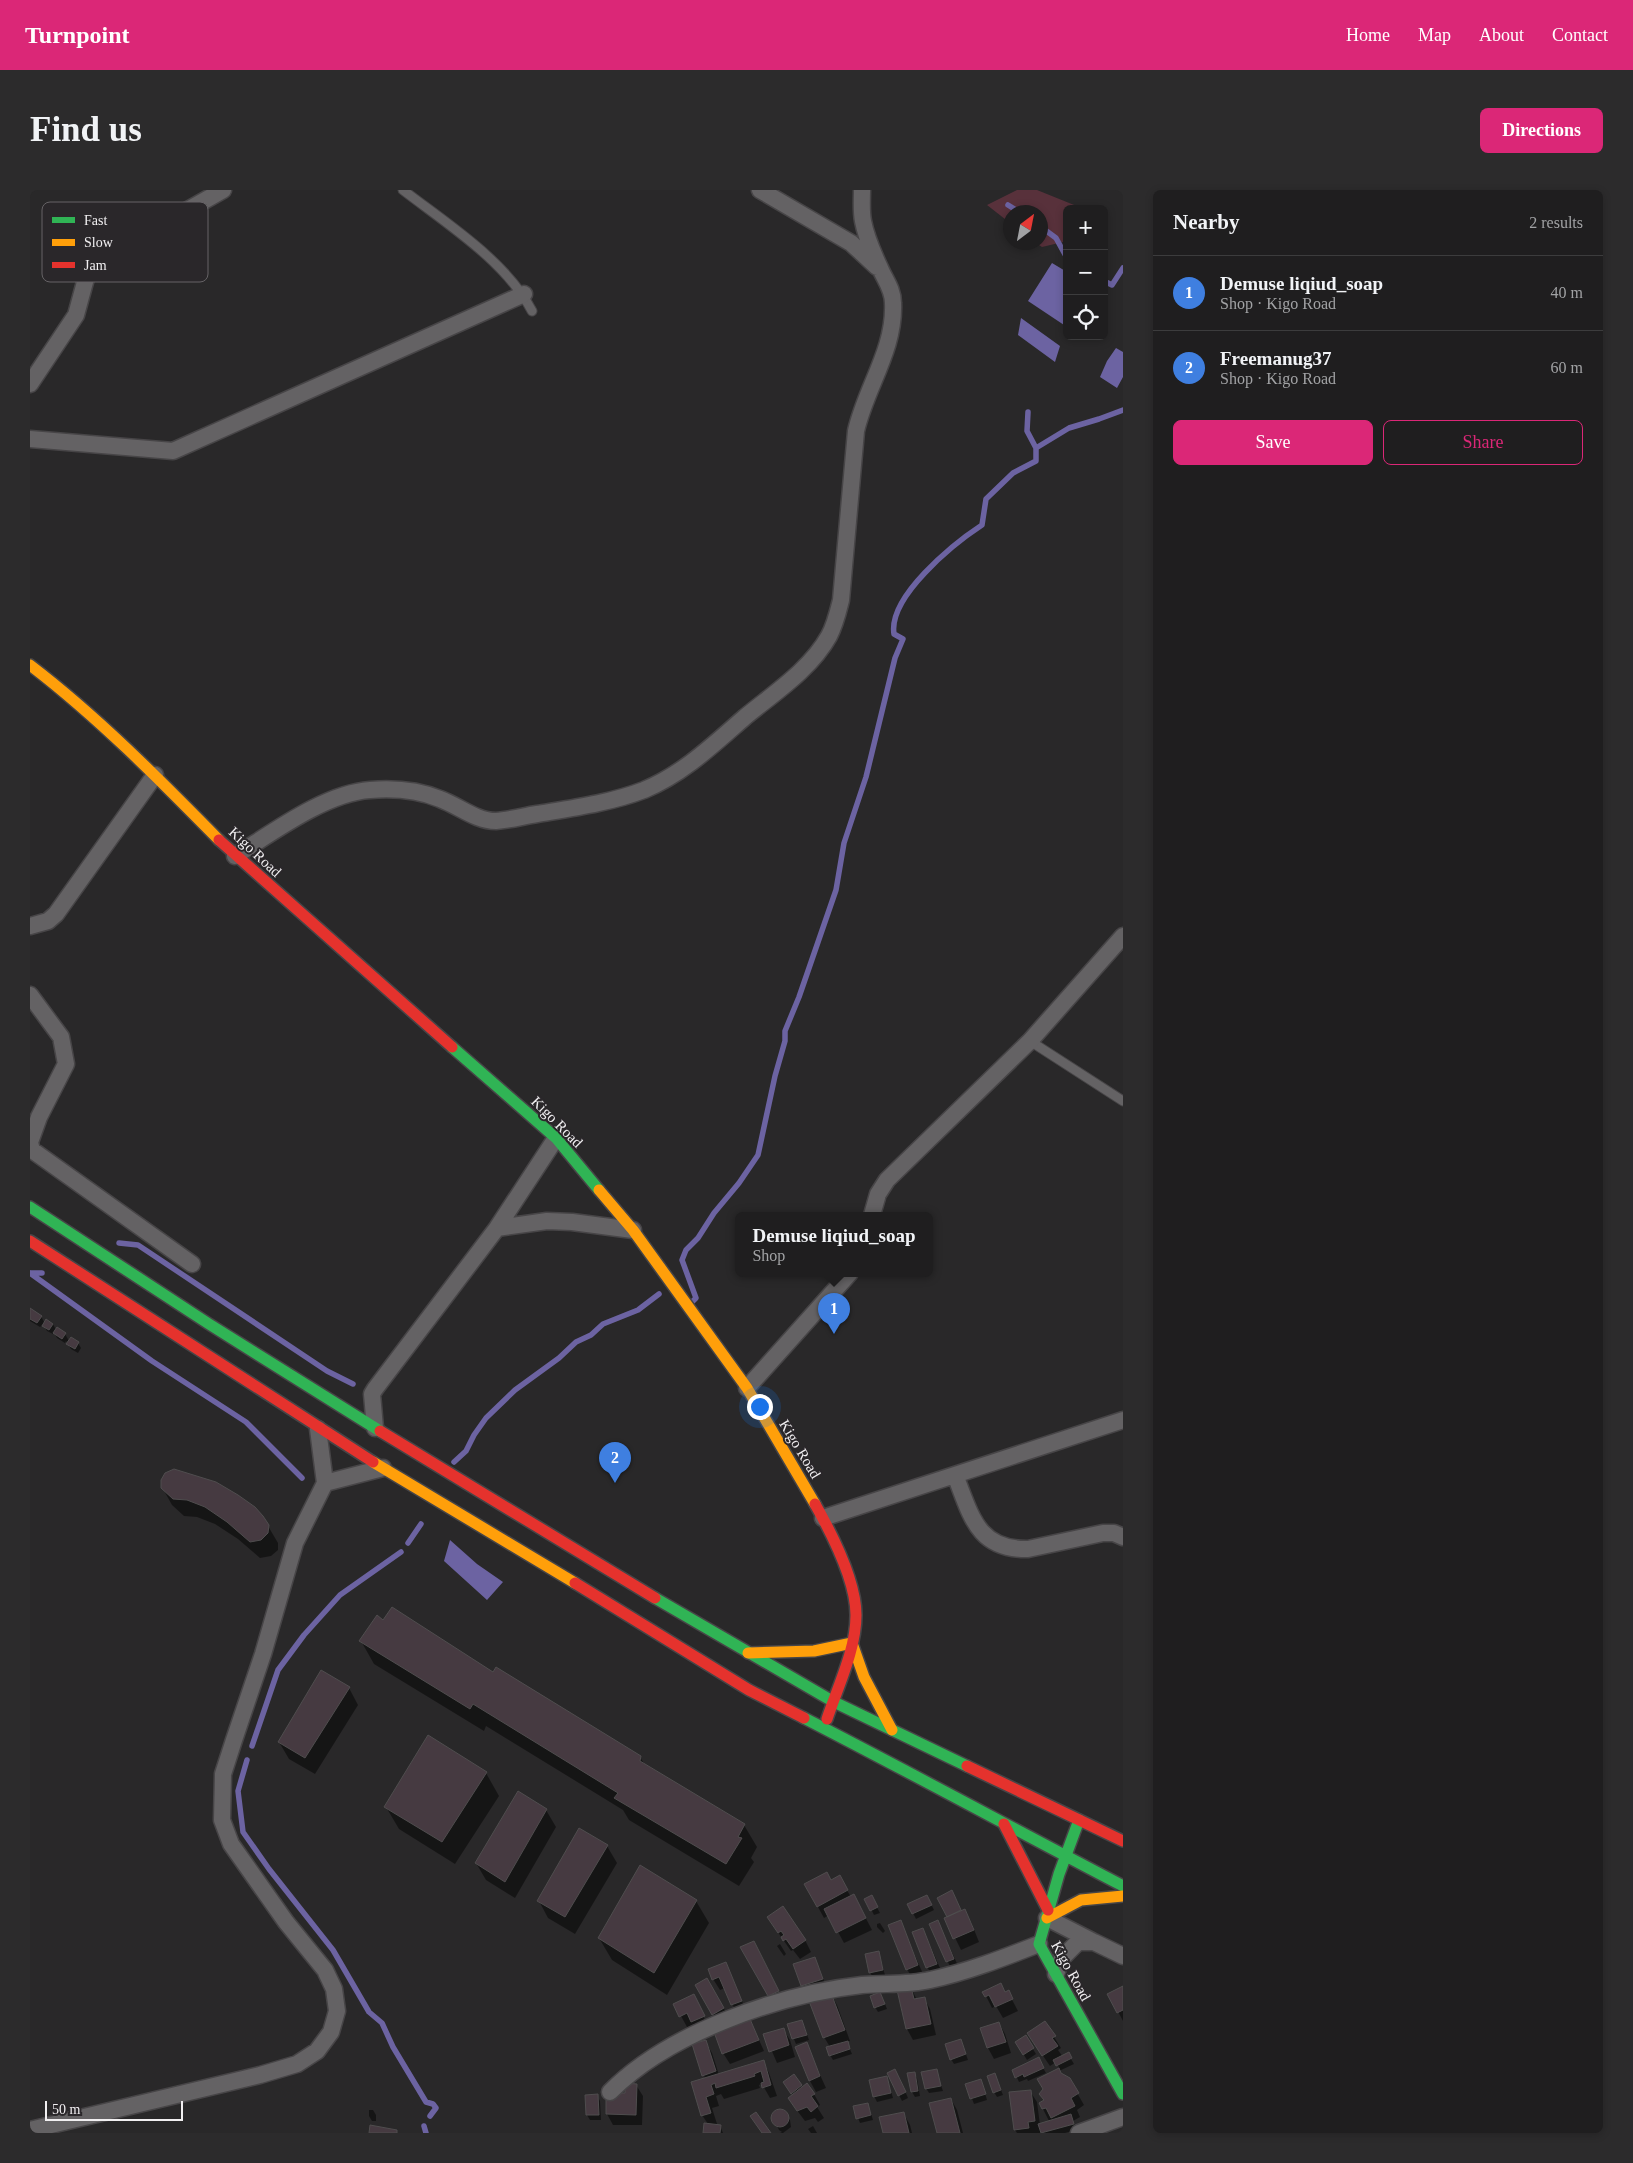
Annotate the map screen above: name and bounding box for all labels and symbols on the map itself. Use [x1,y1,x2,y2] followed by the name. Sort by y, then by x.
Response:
[42,202,208,282] legend
[1003,205,1048,250] north arrow
[84,213,107,228] text: Fast
[84,235,114,250] text: Slow
[84,258,107,273] text: Jam
[226,824,285,880] street label: Kigo Road
[528,1093,586,1151] street label: Kigo Road
[818,1293,850,1334] pin: 1
[747,1394,773,1420] your location
[776,1417,824,1482] street label: Kigo Road
[599,1442,631,1483] pin: 2
[1048,1939,1094,2004] street label: Kigo Road
[45,2098,182,2121] scale bar

